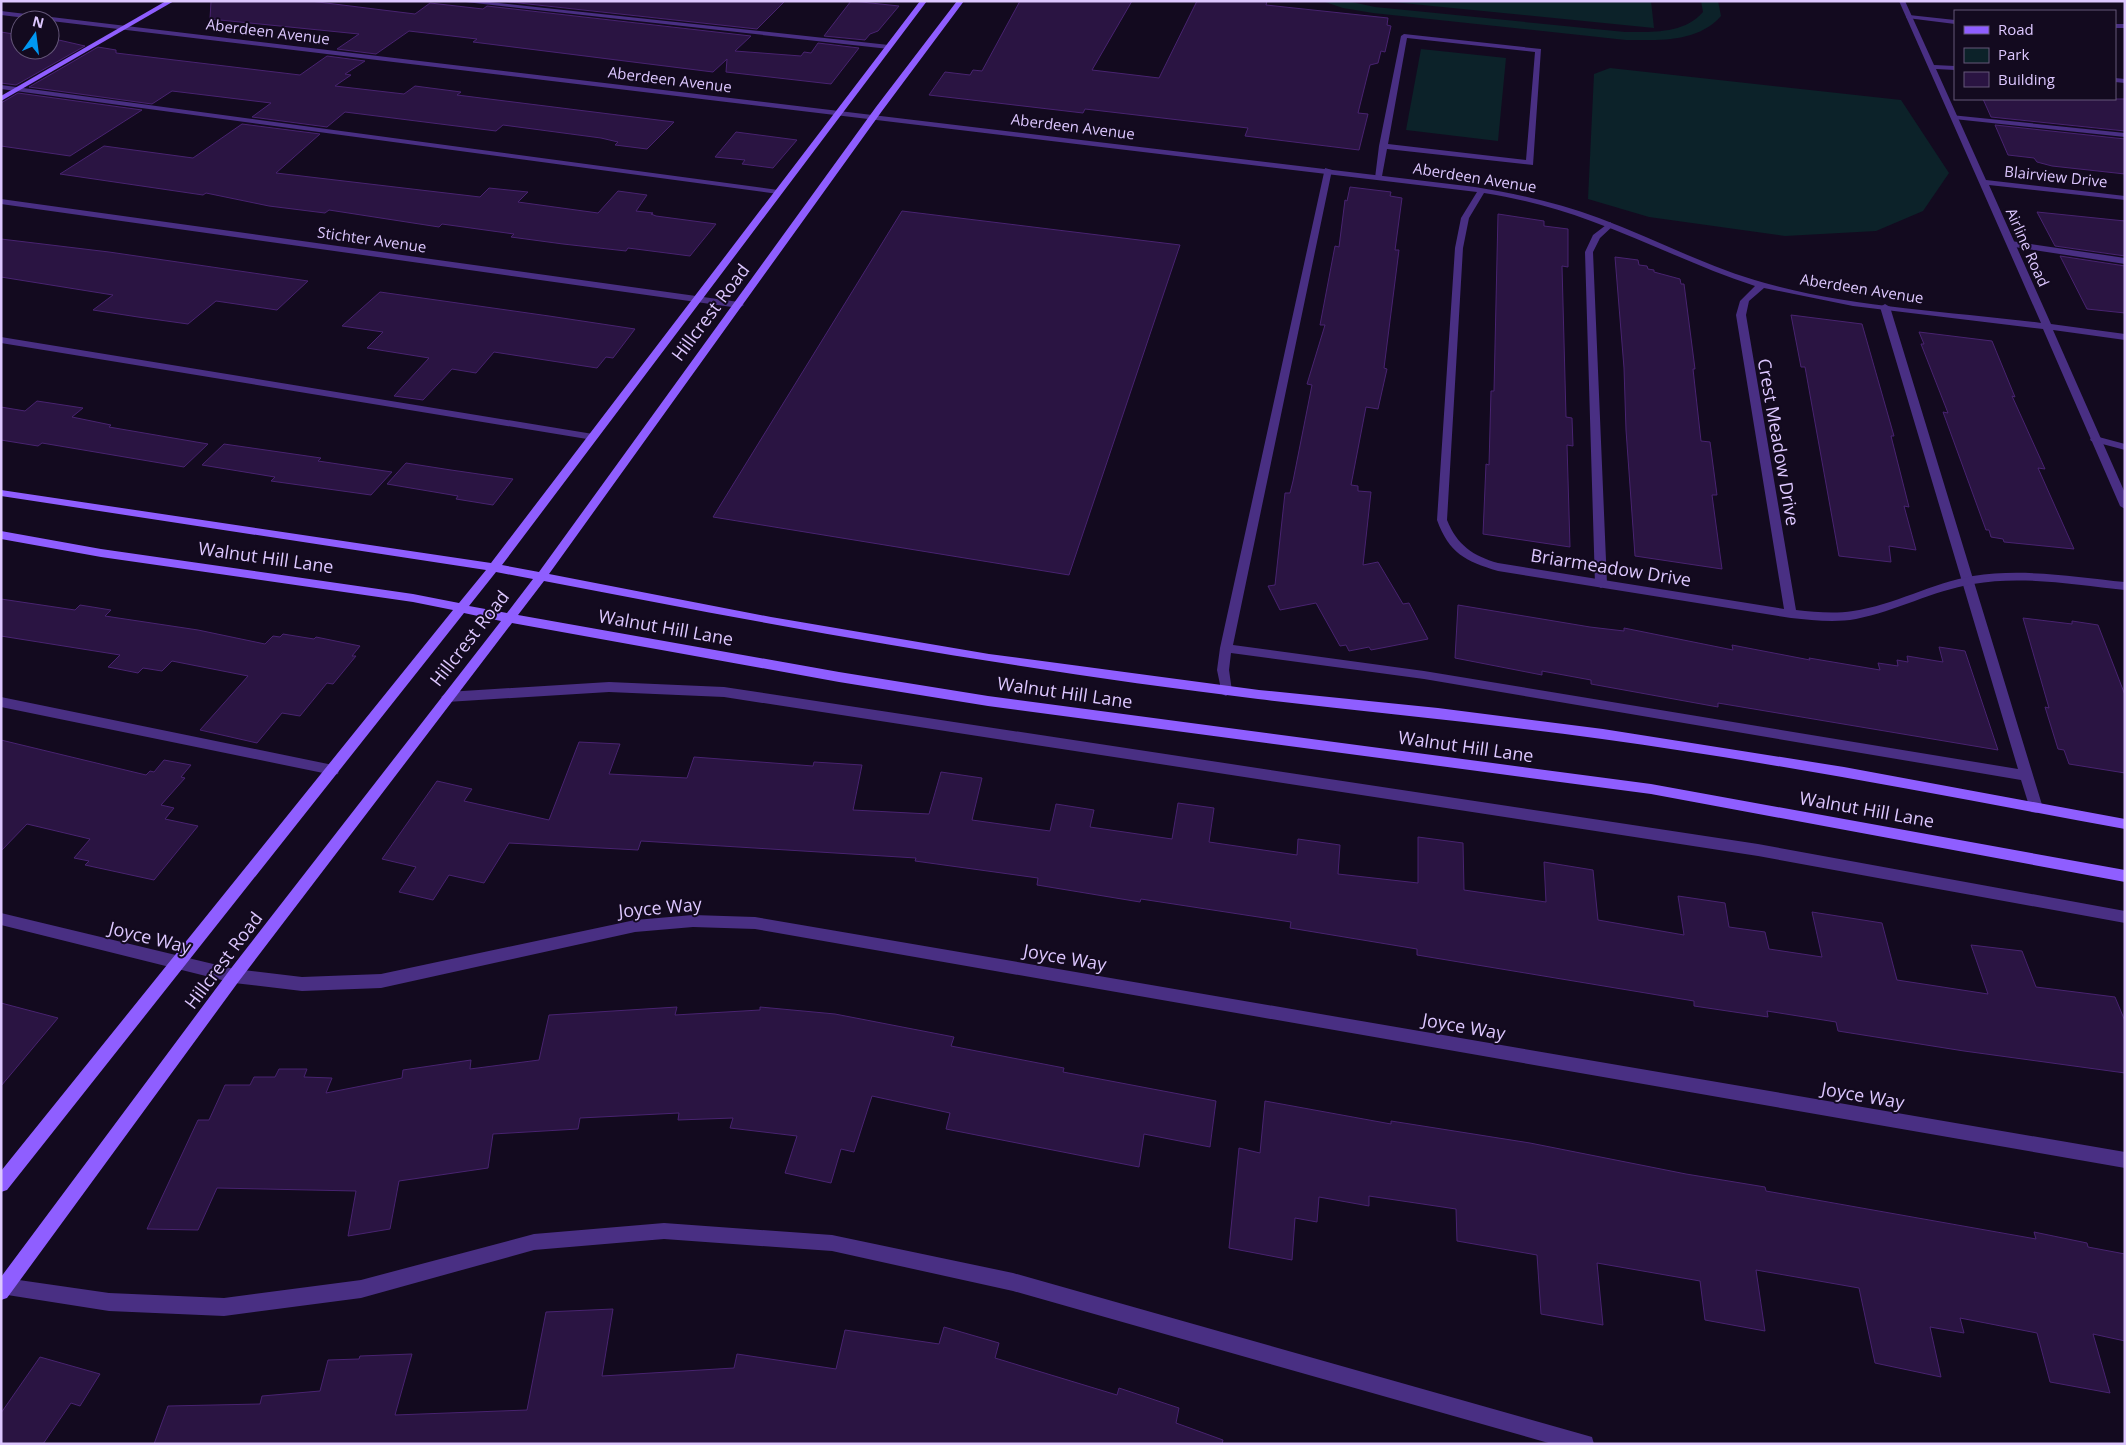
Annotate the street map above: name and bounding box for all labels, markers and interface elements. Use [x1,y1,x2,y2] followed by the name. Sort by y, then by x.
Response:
[10,10,60,60] north arrow
[1954,10,2116,100] legend
[30,11,46,32] text: N
[205,13,331,49] street label: Aberdeen Avenue
[1998,19,2034,39] text: Road
[1998,44,2029,64] text: Park
[607,61,733,97] street label: Aberdeen Avenue
[1998,69,2055,89] text: Building
[1010,108,1136,144] street label: Aberdeen Avenue
[1412,157,1538,197] street label: Aberdeen Avenue
[2003,161,2109,191] street label: Blairview Drive
[2002,204,2054,290] street label: Airline Road
[316,221,428,257] street label: Stichter Avenue
[666,259,754,365] street label: Hillcrest Road
[1799,268,1925,308] street label: Aberdeen Avenue
[1752,357,1806,527] street label: Crest Meadow Drive
[197,536,335,578] street label: Walnut Hill Lane
[1529,542,1693,592] street label: Briarmeadow Drive
[424,585,514,691] street label: Hillcrest Road
[597,603,735,651] street label: Walnut Hill Lane
[996,671,1134,713] street label: Walnut Hill Lane
[1397,725,1535,767] street label: Walnut Hill Lane
[1798,785,1936,833] street label: Walnut Hill Lane
[615,891,704,923] street label: Joyce Way
[179,907,267,1013] street label: Hillcrest Road
[105,915,194,959] street label: Joyce Way
[1020,938,1109,976] street label: Joyce Way
[1419,1007,1508,1045] street label: Joyce Way
[1818,1076,1907,1114] street label: Joyce Way

